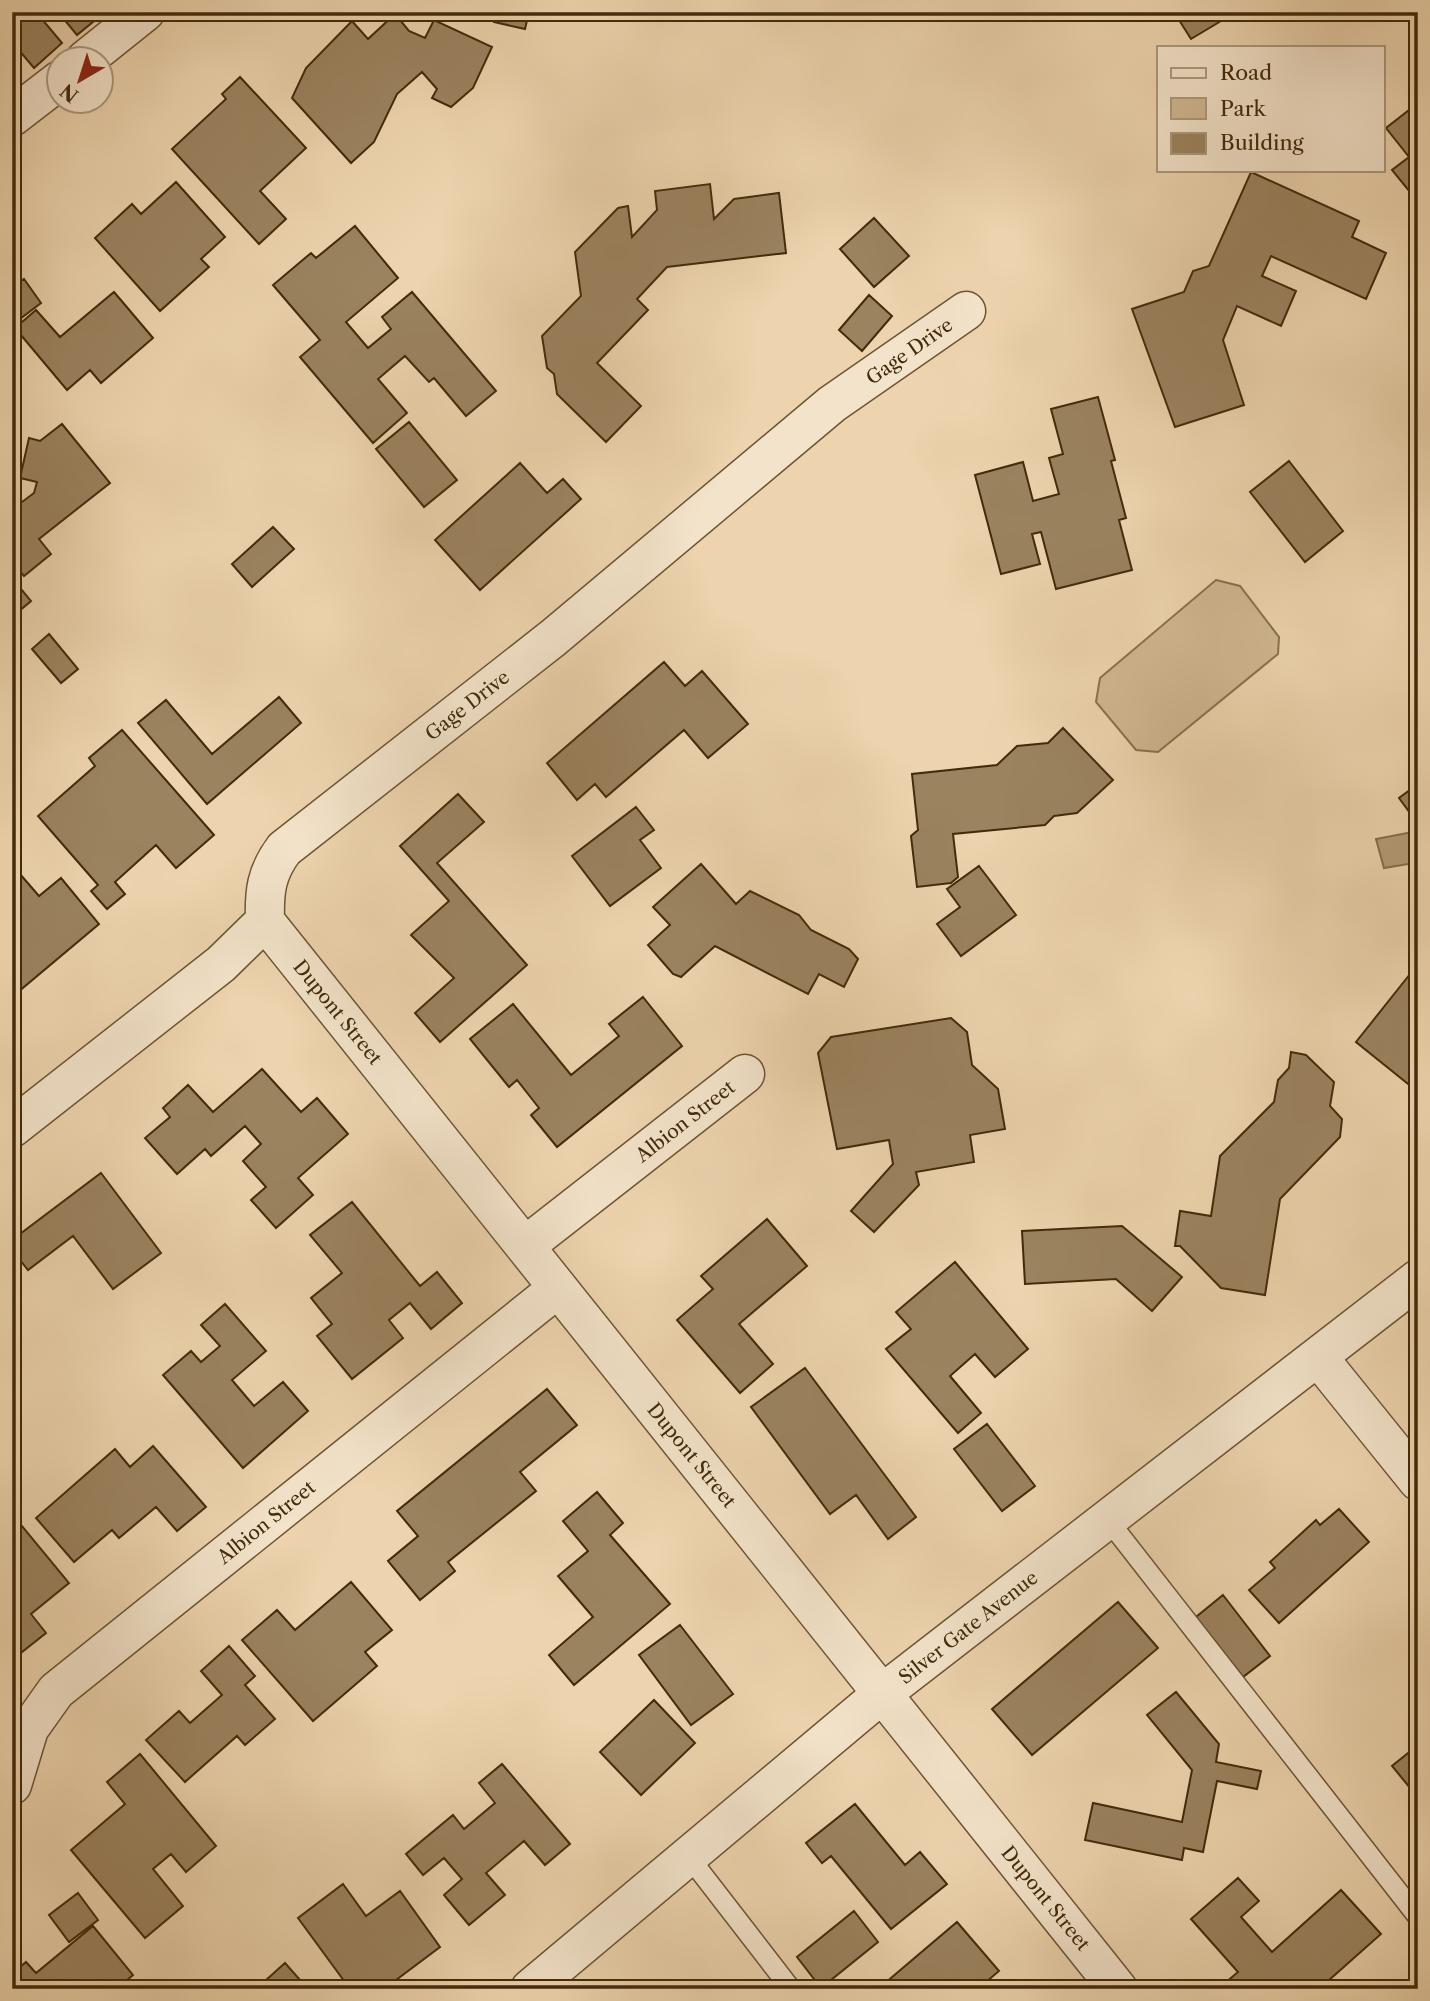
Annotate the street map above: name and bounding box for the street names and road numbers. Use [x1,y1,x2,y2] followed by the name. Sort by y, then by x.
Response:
[862,313,957,390] street label: Gage Drive
[421,665,514,745] street label: Gage Drive
[288,955,387,1070] street label: Dupont Street
[630,1075,740,1168] street label: Albion Street
[642,1398,741,1513] street label: Dupont Street
[212,1476,320,1570] street label: Albion Street
[894,1566,1042,1689] street label: Silver Gate Avenue
[996,1841,1095,1956] street label: Dupont Street

